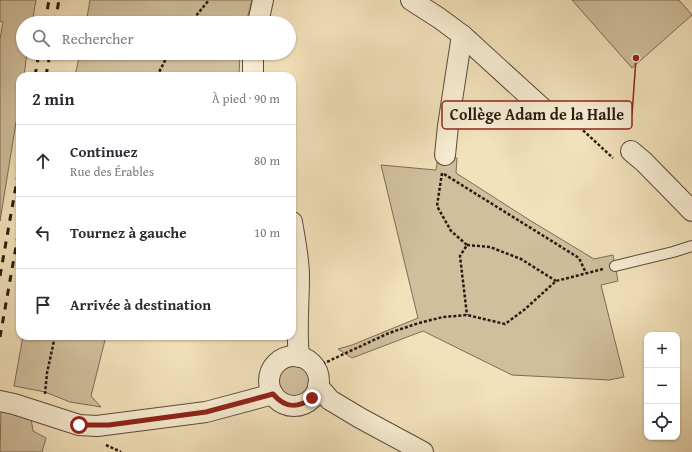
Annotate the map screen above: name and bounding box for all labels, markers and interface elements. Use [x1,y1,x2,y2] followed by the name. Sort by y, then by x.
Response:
[16,16,296,60] search box
[30,27,52,49] icon: search
[62,28,134,49] text: Rechercher
[32,86,74,111] text: 2 min
[212,89,280,108] text: À pied · 90 m
[442,101,632,129] callout: Collège Adam de la Halle
[450,102,624,126] text: Collège Adam de la Halle
[70,141,138,162] text: Continuez
[32,150,54,172] icon: ahead
[254,151,280,170] text: 80 m
[70,162,154,181] text: Rue des Érables
[32,222,54,244] icon: left
[70,222,187,243] text: Tournez à gauche
[254,223,280,242] text: 10 m
[32,294,54,316] icon: arrive
[70,294,211,315] text: Arrivée à destination
[644,332,680,440] map controls
[644,332,680,368] button: +
[644,368,680,404] button: −
[303,389,321,407] route end
[644,404,680,440] button: locate
[70,416,88,434] route start

